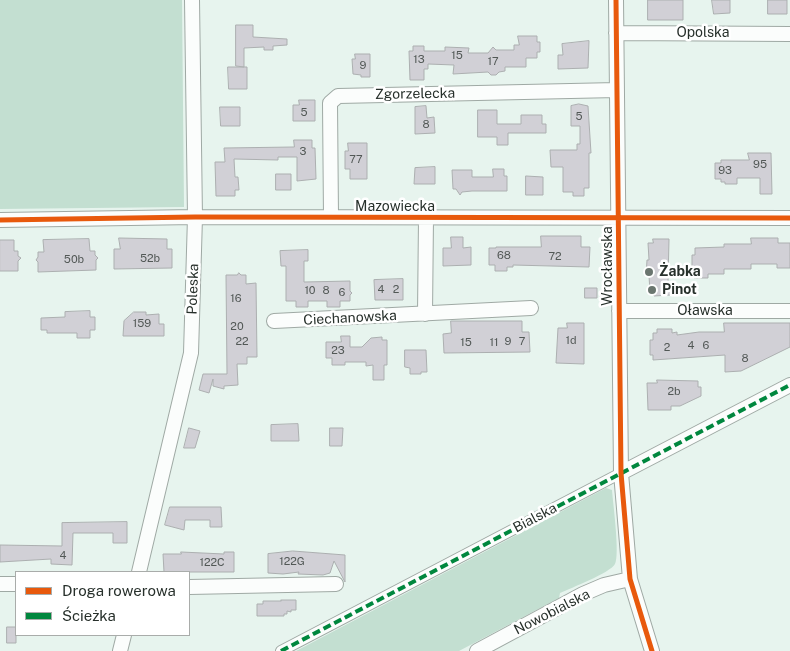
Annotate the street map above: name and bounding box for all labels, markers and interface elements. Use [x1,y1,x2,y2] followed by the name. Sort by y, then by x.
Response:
[677,25,729,41] street label: Opolska
[451,49,463,63] house number: 15
[413,53,425,67] house number: 13
[487,55,499,69] house number: 17
[360,59,366,73] house number: 9
[375,85,455,103] street label: Zgorzelecka
[300,106,308,120] house number: 5
[575,110,583,124] house number: 5
[422,118,430,132] house number: 8
[300,145,306,159] house number: 3
[349,153,363,167] house number: 77
[753,158,767,172] house number: 95
[718,164,732,178] house number: 93
[355,199,435,215] street label: Mazowiecka
[600,226,616,306] street label: Wrocławska
[497,249,511,263] house number: 68
[548,250,562,264] house number: 72
[140,252,160,266] house number: 52b
[64,253,84,267] house number: 50b
[184,263,202,315] street label: Poleska
[659,264,701,280] place label: Żabka
[643,266,655,278] marker: Żabka
[662,282,697,298] place label: Pinot
[378,283,384,297] house number: 4
[393,283,399,297] house number: 2
[304,284,316,298] house number: 10
[322,284,330,298] house number: 8
[646,284,658,296] marker: Pinot
[339,286,345,300] house number: 6
[230,292,242,306] house number: 16
[677,303,733,319] street label: Oławska
[303,307,397,329] street label: Ciechanowska
[133,317,151,331] house number: 159
[230,320,244,334] house number: 20
[565,334,577,348] house number: 1d
[235,335,249,349] house number: 22
[505,335,511,349] house number: 9
[519,335,525,349] house number: 7
[460,336,472,350] house number: 15
[490,336,498,350] house number: 11
[688,339,694,353] house number: 4
[703,339,709,353] house number: 6
[664,341,670,355] house number: 2
[331,344,345,358] house number: 23
[741,352,749,366] house number: 8
[667,385,681,399] house number: 2b
[510,500,560,536] street label: Bialska
[60,549,66,563] house number: 4
[279,555,305,569] house number: 122G
[199,556,225,570] house number: 122C
[15,571,190,636] legend
[62,582,176,599] text: Droga rowerowa
[511,586,593,638] street label: Nowobialska
[62,607,116,624] text: Ścieżka

